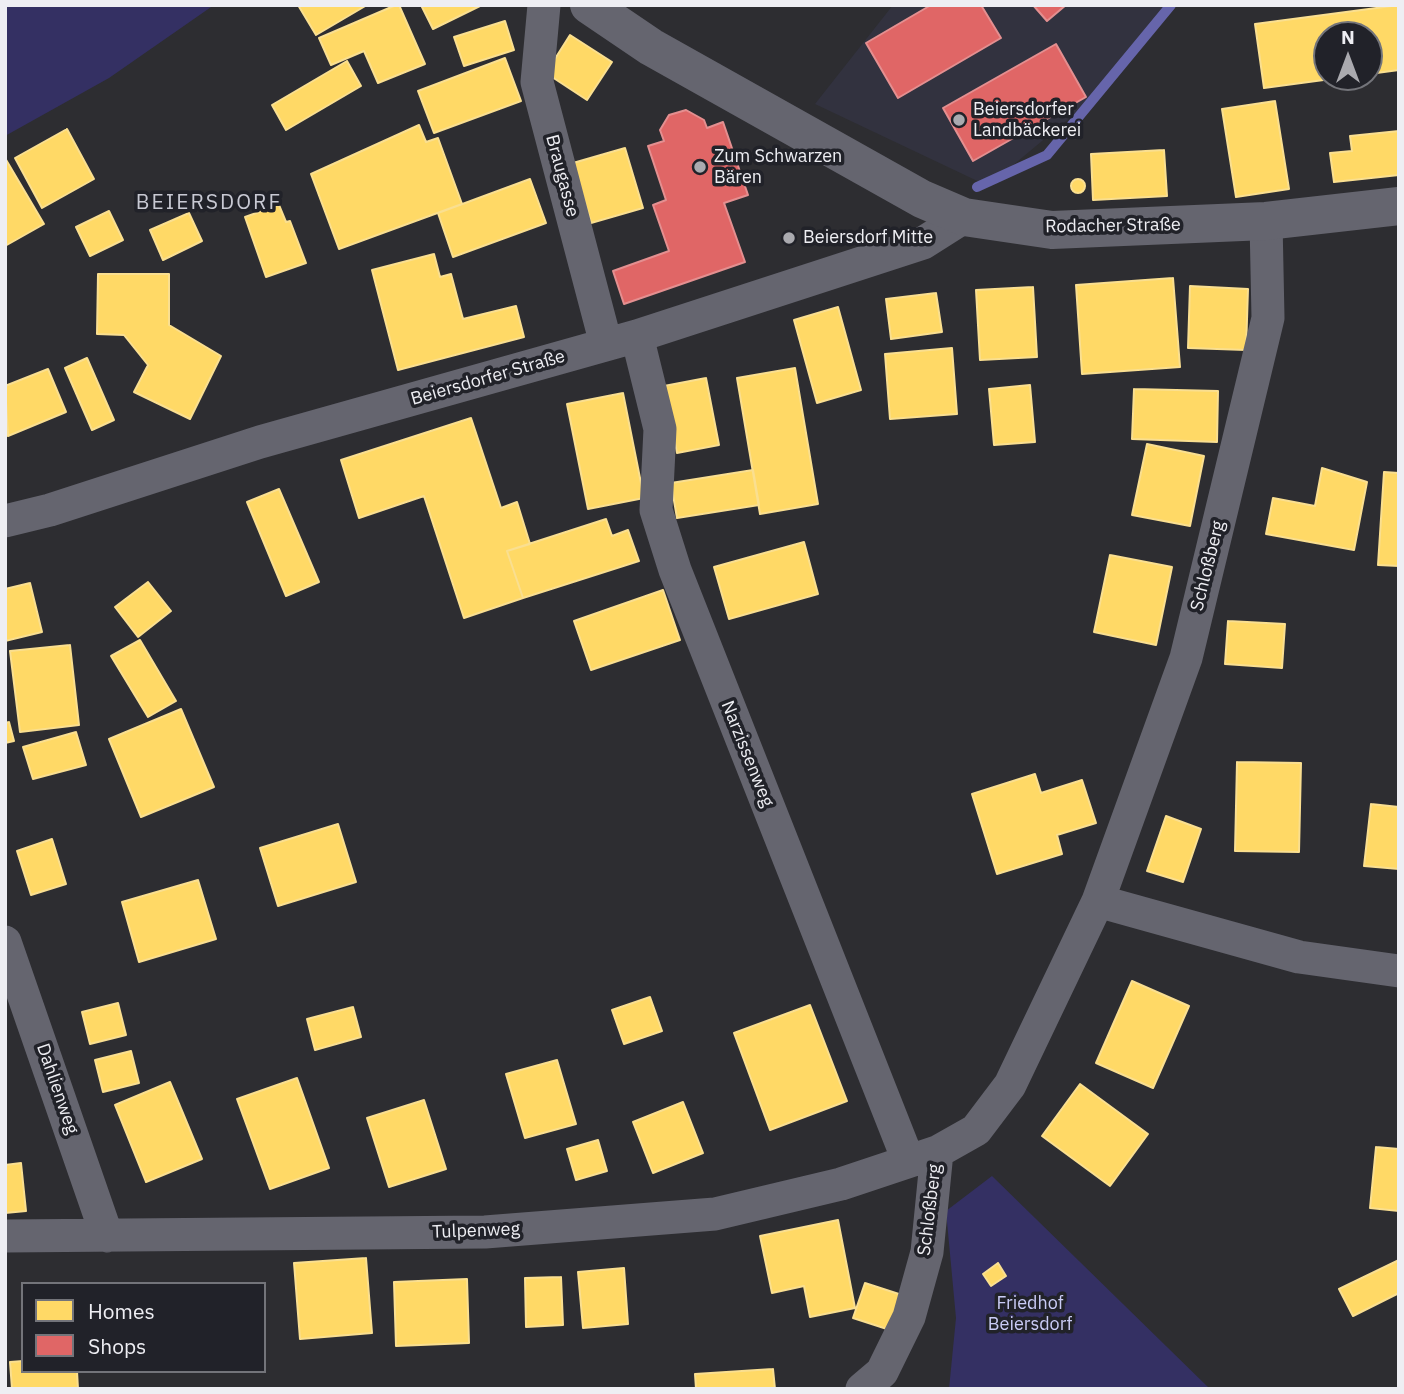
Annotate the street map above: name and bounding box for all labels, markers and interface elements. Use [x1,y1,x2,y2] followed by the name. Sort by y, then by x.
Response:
[1313,21,1383,91] north arrow
[1341,25,1355,49] text: N
[973,99,1081,142] place label: Beiersdorfer Landbäckerei
[951,112,967,128] marker: Beiersdorfer Landbäckerei
[541,132,583,220] street label: Braugasse
[714,146,842,188] place label: Zum Schwarzen Bären
[692,159,708,175] marker: Zum Schwarzen Bären
[137,190,281,216] district label: BEIERSDORF
[1045,214,1181,238] street label: Rodacher Straße
[803,227,933,249] place label: Beiersdorf Mitte
[781,230,797,246] marker: Beiersdorf Mitte
[408,346,568,410] street label: Beiersdorfer Straße
[1186,519,1230,613] street label: Schloßberg
[716,698,778,810] street label: Narzissenweg
[31,1041,83,1137] street label: Dahlienweg
[914,1163,946,1257] street label: Schloßberg
[432,1219,520,1243] street label: Tulpenweg
[21,1282,266,1373] legend
[988,1293,1072,1336] park label: Friedhof Beiersdorf
[88,1297,155,1325] text: Homes
[88,1332,146,1360] text: Shops

